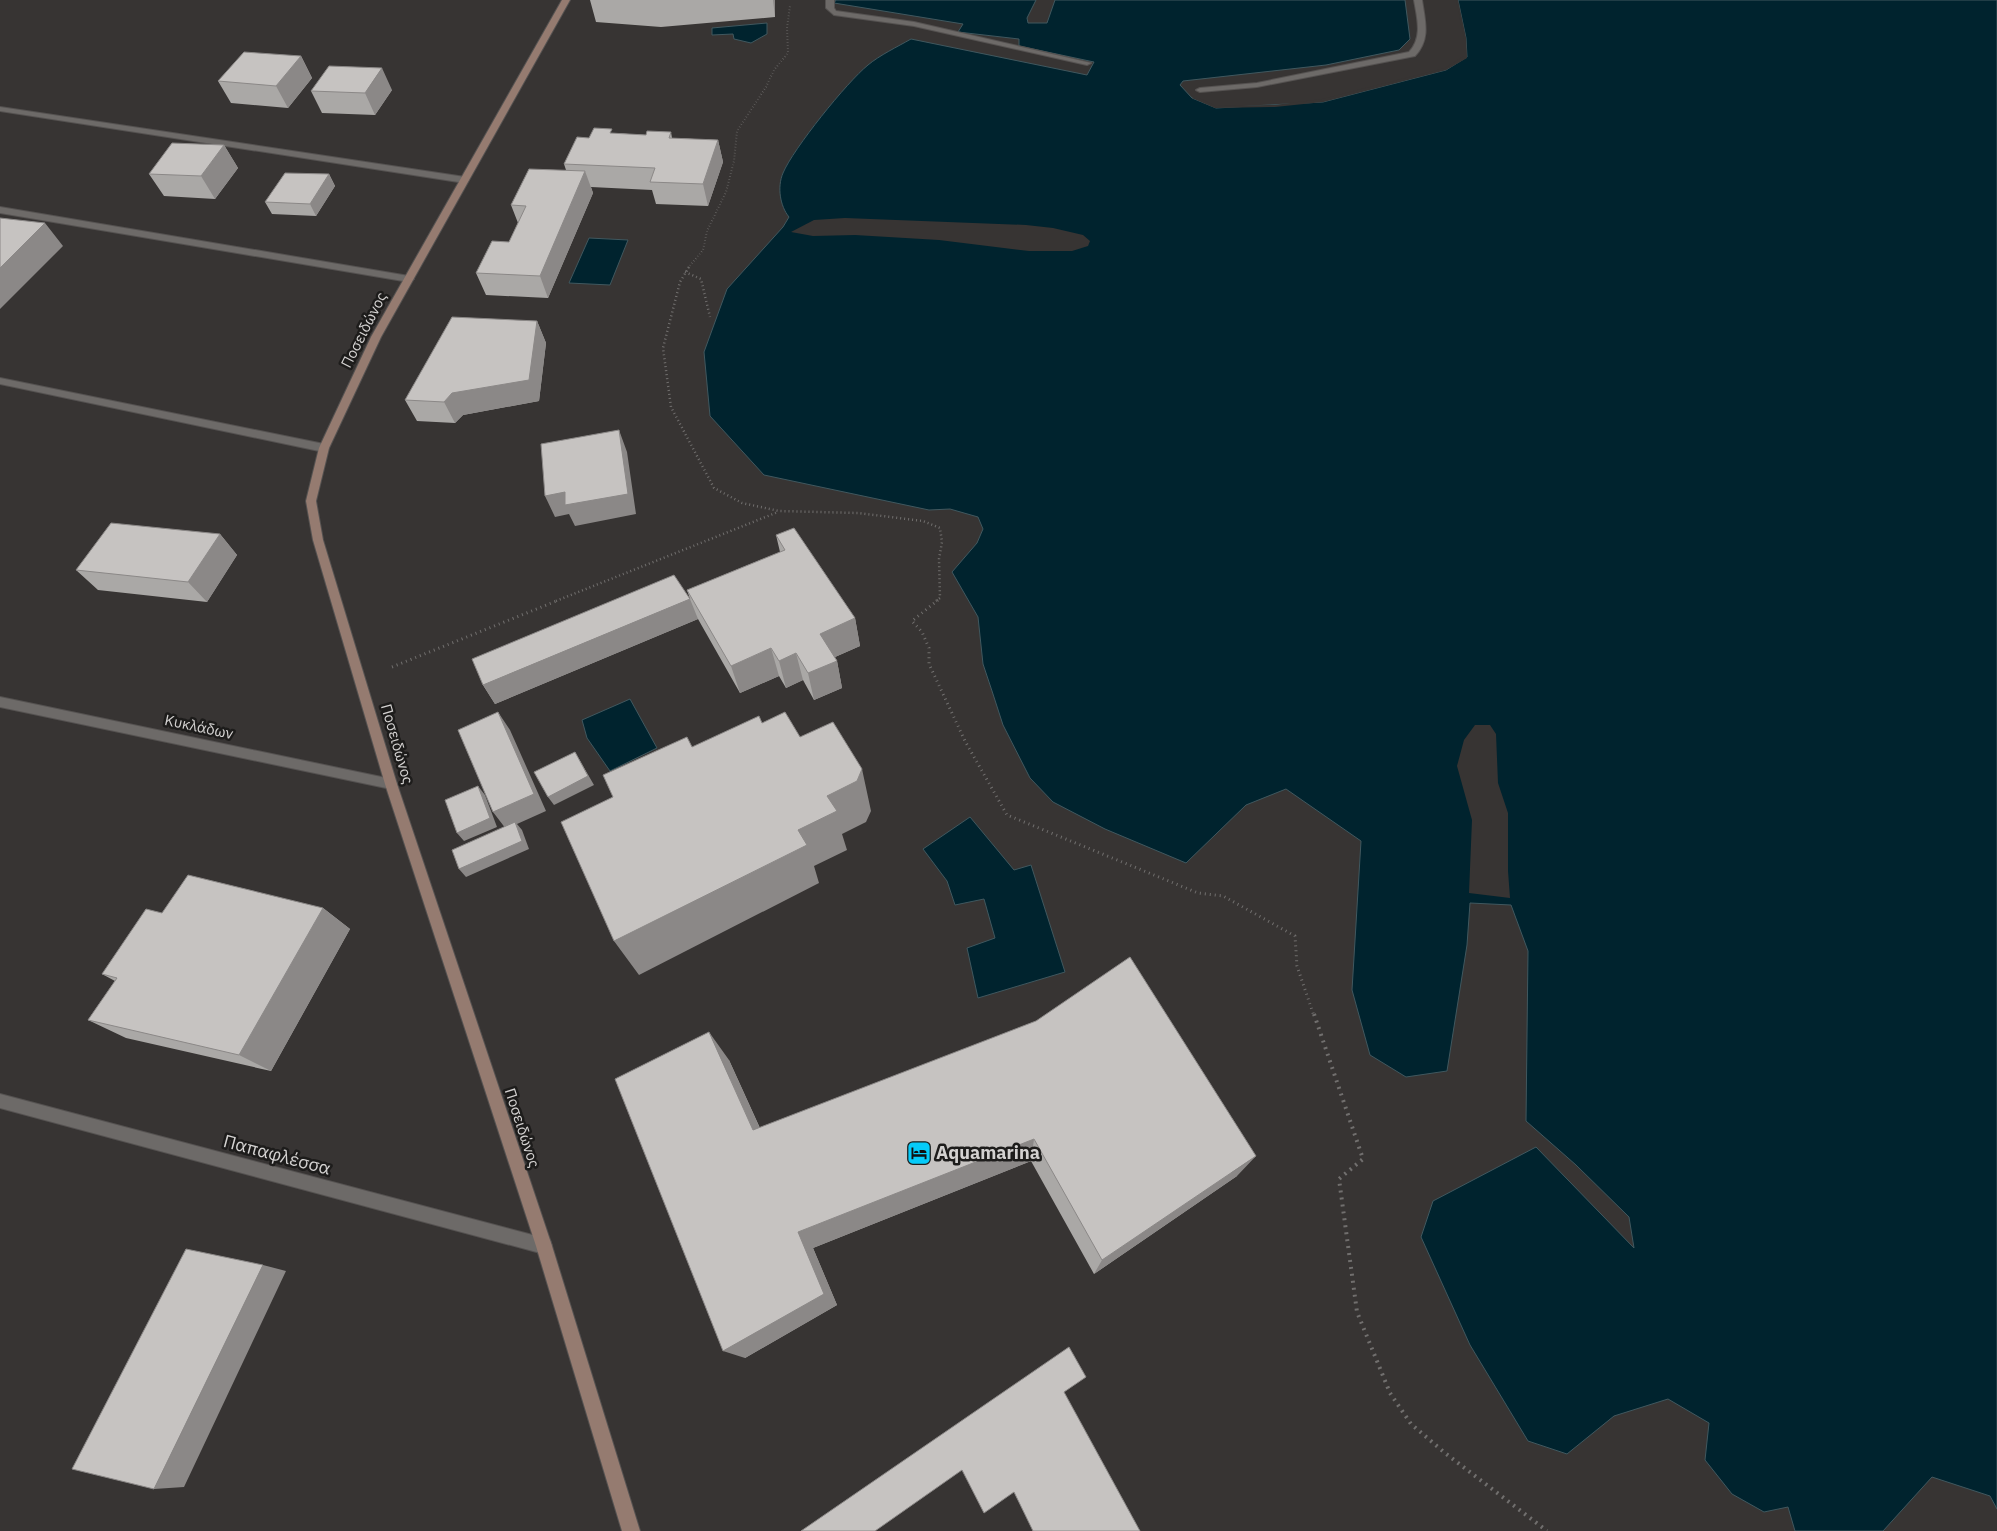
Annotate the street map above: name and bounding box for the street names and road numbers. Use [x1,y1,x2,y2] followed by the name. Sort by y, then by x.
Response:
[336,289,391,371] street label: Ποσειδώνος
[377,702,418,786] street label: Ποσειδώνος
[163,710,235,743] street label: Κυκλάδων
[501,1086,544,1170] street label: Ποσειδώνος
[221,1129,333,1180] street label: Παπαφλέσσα

